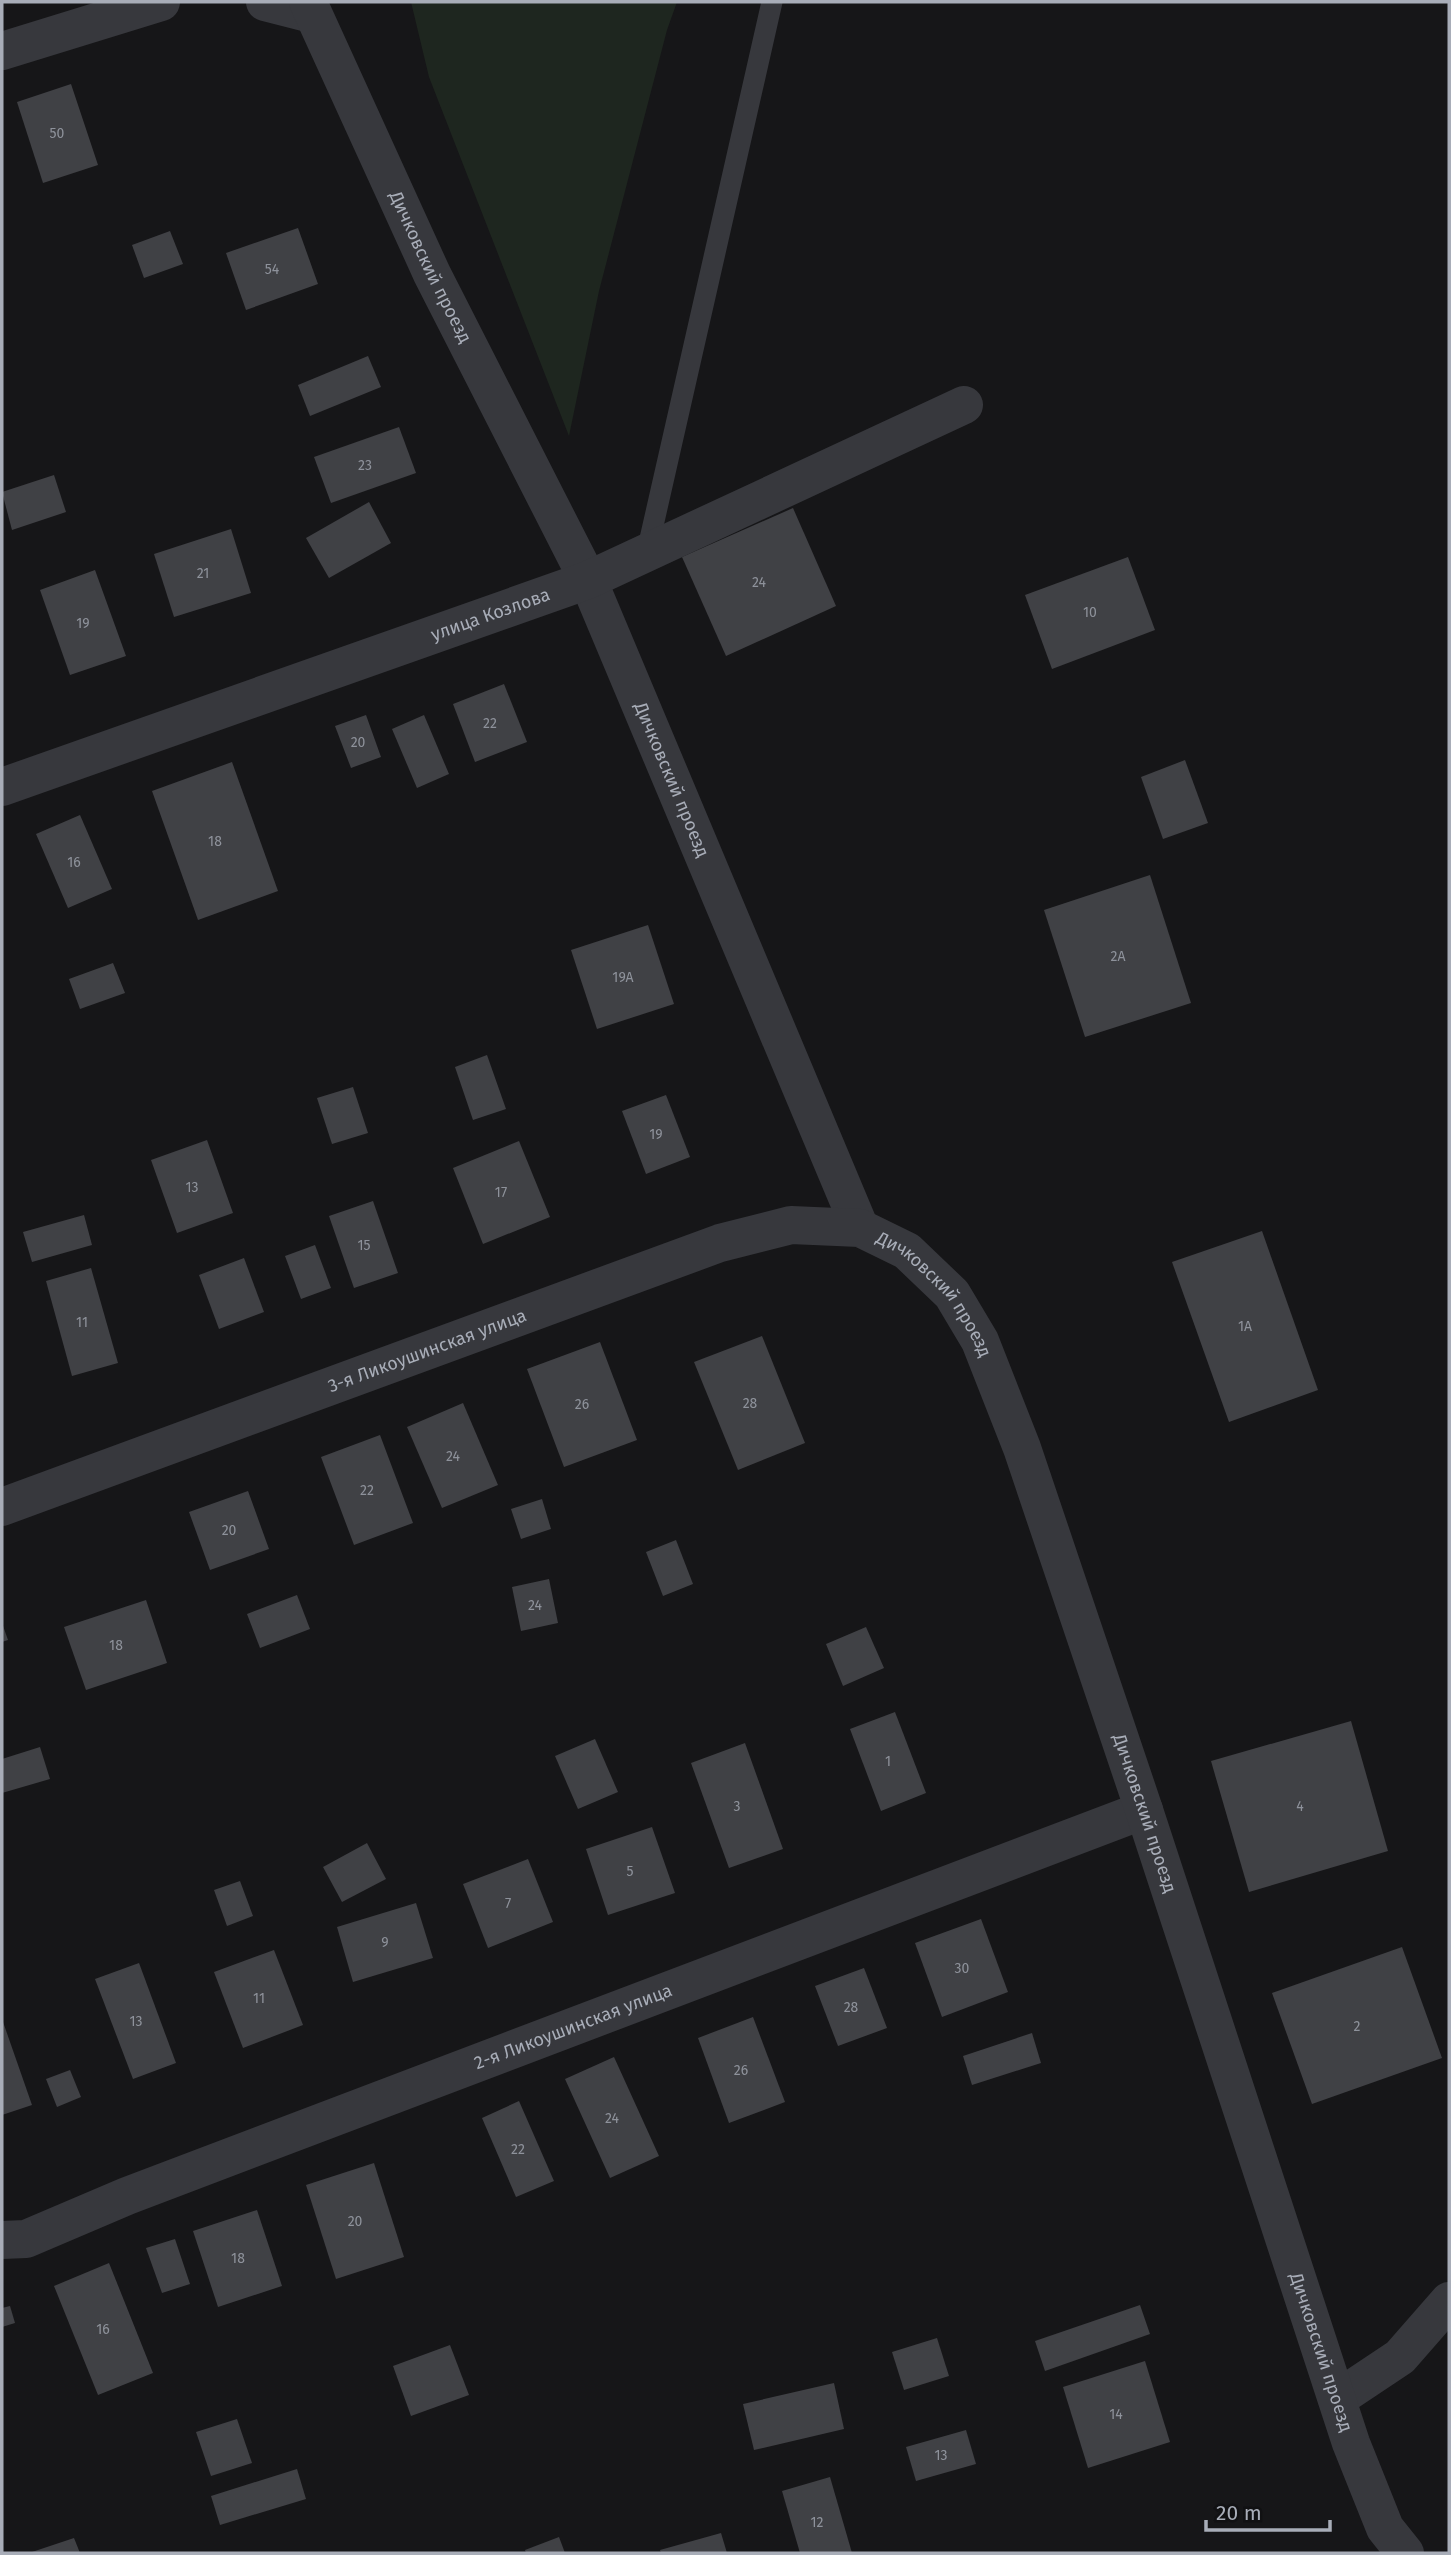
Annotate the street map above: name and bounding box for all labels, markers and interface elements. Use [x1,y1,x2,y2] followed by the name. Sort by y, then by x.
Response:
[50,125,65,142] house number: 50
[384,187,476,347] street label: Дичковский проезд
[265,261,280,278] house number: 54
[358,457,372,474] house number: 23
[197,565,209,582] house number: 21
[752,574,767,591] house number: 24
[428,583,553,646] street label: улица Козлова
[1083,604,1097,621] house number: 10
[76,615,90,632] house number: 19
[629,698,714,861] street label: Дичковский проезд
[483,715,497,732] house number: 22
[351,734,366,751] house number: 20
[208,833,222,850] house number: 18
[67,854,81,871] house number: 16
[1111,948,1125,965] house number: 2А
[612,969,634,986] house number: 19А
[649,1126,663,1143] house number: 19
[185,1179,199,1196] house number: 13
[495,1184,507,1201] house number: 17
[872,1226,996,1360] street label: Дичковский проезд
[357,1237,371,1254] house number: 15
[325,1304,530,1397] street label: 3-я Ликоушинская улица
[76,1314,88,1331] house number: 11
[1238,1318,1252,1335] house number: 1А
[743,1395,758,1412] house number: 28
[575,1396,589,1413] house number: 26
[446,1448,461,1465] house number: 24
[360,1482,374,1499] house number: 22
[222,1522,237,1539] house number: 20
[528,1597,543,1614] house number: 24
[109,1637,123,1654] house number: 18
[1108,1730,1181,1896] street label: Дичковский проезд
[885,1753,891,1770] house number: 1
[734,1798,741,1815] house number: 3
[1296,1798,1304,1815] house number: 4
[626,1863,634,1880] house number: 5
[505,1895,511,1912] house number: 7
[381,1934,389,1951] house number: 9
[955,1960,970,1977] house number: 30
[471,1979,675,2074] street label: 2-я Ликоушинская улица
[253,1990,265,2007] house number: 11
[844,1999,859,2016] house number: 28
[129,2013,143,2030] house number: 13
[1354,2018,1361,2035] house number: 2
[734,2062,748,2079] house number: 26
[605,2110,620,2127] house number: 24
[511,2141,525,2158] house number: 22
[348,2213,363,2230] house number: 20
[231,2250,245,2267] house number: 18
[1285,2269,1358,2435] street label: Дичковский проезд
[96,2321,110,2338] house number: 16
[1109,2406,1123,2423] house number: 14
[934,2447,948,2464] house number: 13
[1206,2488,1330,2532] scale bar
[1216,2500,1262,2526] text: 20 m
[811,2514,824,2531] house number: 12

